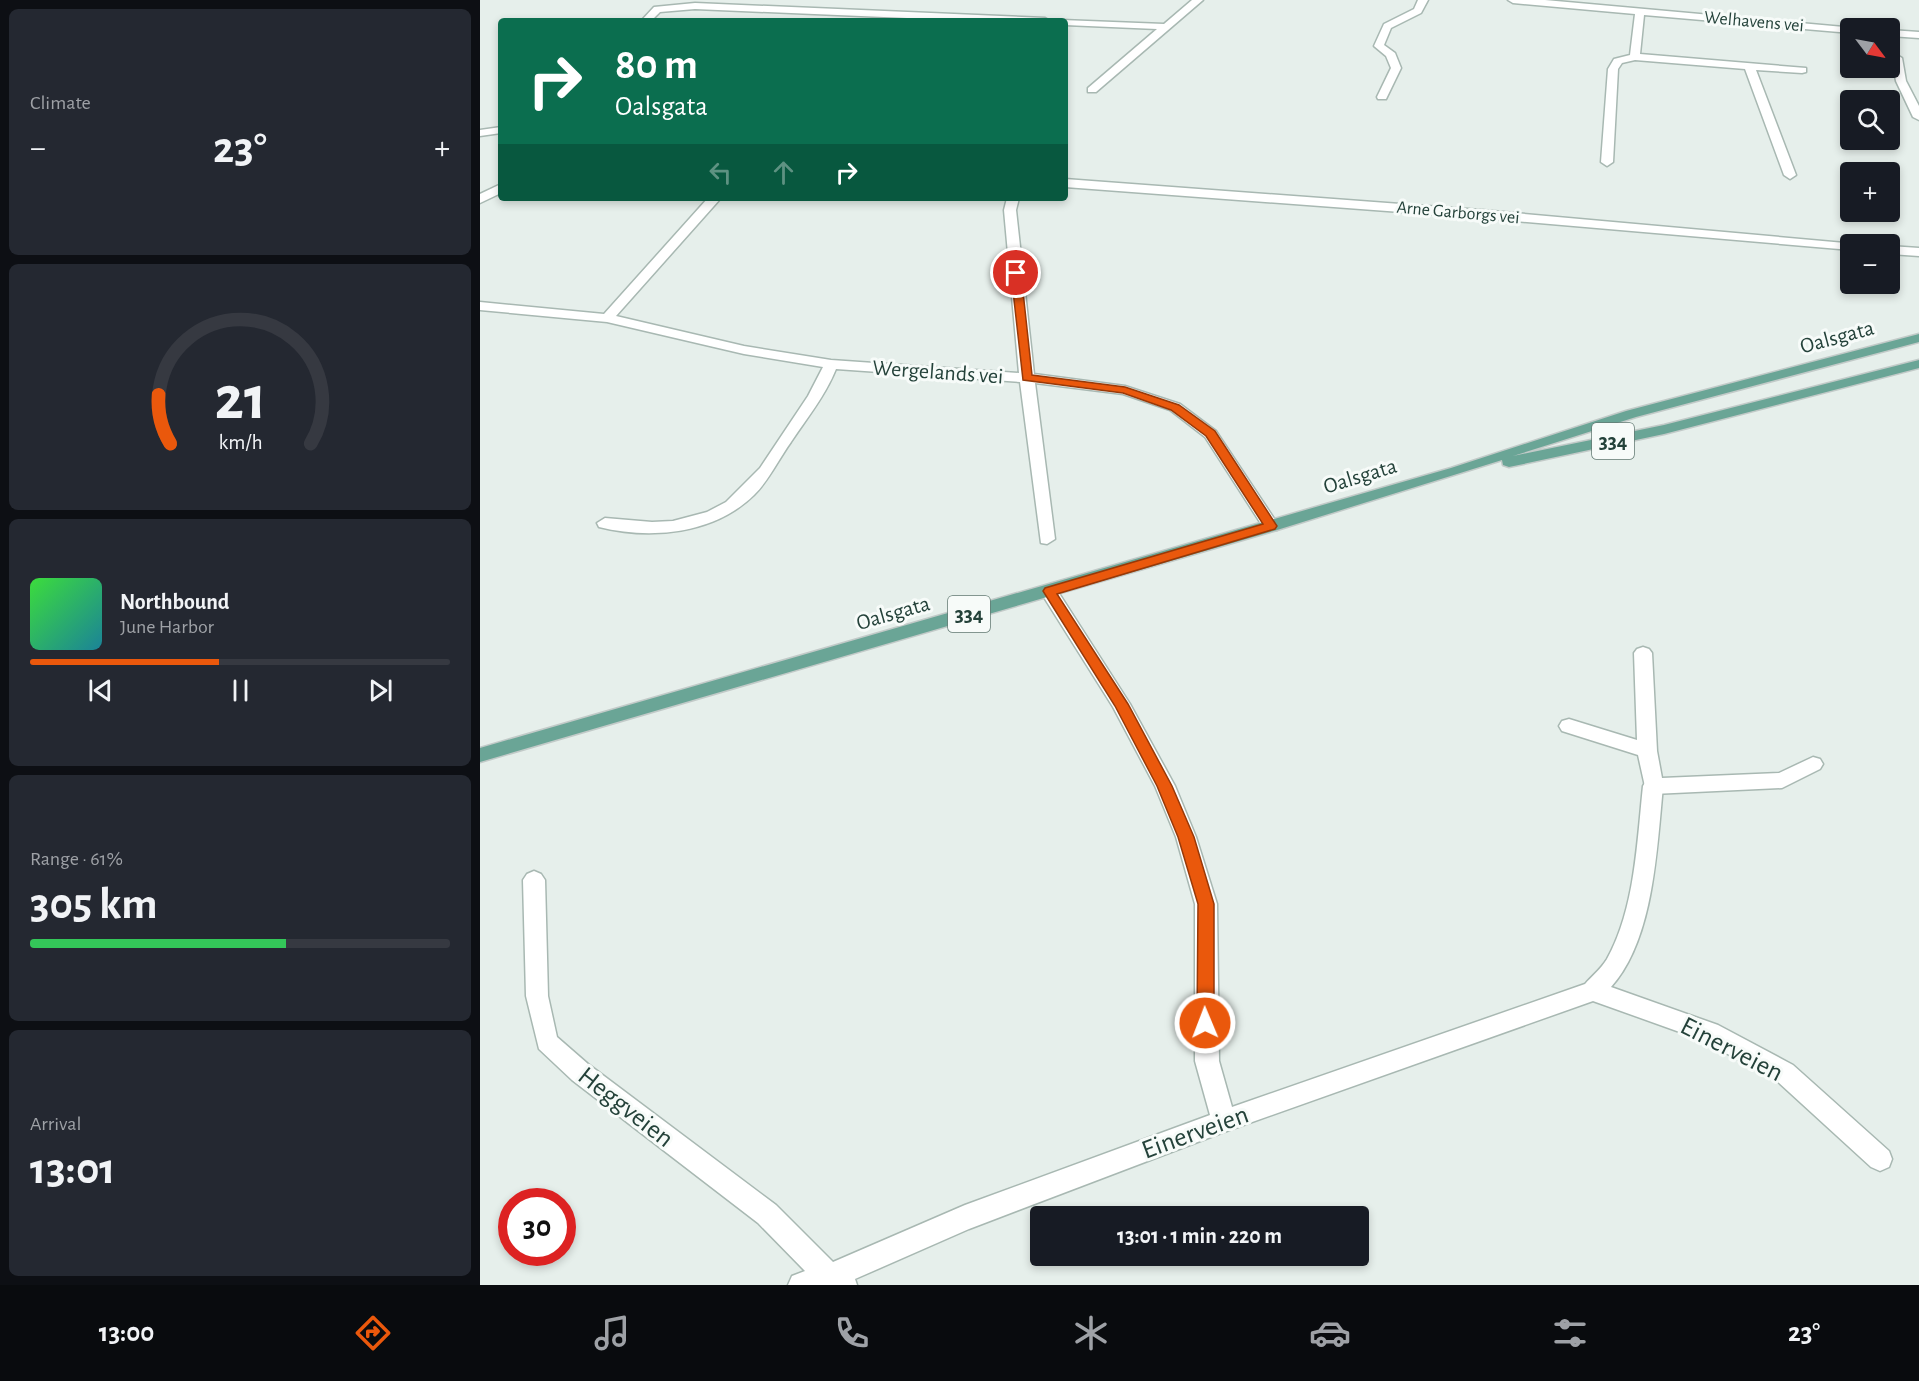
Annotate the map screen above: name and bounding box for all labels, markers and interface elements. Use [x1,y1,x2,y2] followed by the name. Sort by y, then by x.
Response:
[1703,9,1805,35] street label: Welhavens vei
[1840,18,1900,78] north arrow
[1840,18,1900,294] map controls
[516,42,594,120] icon: right
[615,44,698,86] text: 80 m
[1840,90,1900,150] button: search
[30,93,91,113] text: Climate
[615,93,708,120] text: Oalsgata
[213,126,267,171] text: 23°
[30,132,46,165] text: −
[434,132,450,165] text: +
[704,156,737,189] icon: left
[767,156,800,189] icon: ahead
[830,156,863,189] icon: right
[1840,162,1900,222] button: +
[1396,199,1520,227] street label: Arne Garborgs vei
[1840,234,1900,294] button: −
[990,247,1041,298] pin
[999,256,1032,289] icon: arrive
[1798,317,1876,357] street label: Oalsgata
[872,356,1004,388] street label: Wergelands vei
[214,368,266,430] text: 21
[1592,423,1634,459] road number: 334
[218,433,262,454] text: km/h
[1321,454,1399,498] street label: Oalsgata
[120,591,229,613] text: Northbound
[854,592,932,634] street label: Oalsgata
[948,596,990,632] road number: 334
[120,617,214,637] text: June Harbor
[84,674,117,707] icon: previous
[224,674,257,707] icon: pause
[364,674,397,707] icon: next
[30,849,123,869] text: Range · 61%
[30,882,158,927] text: 305 km
[1173,991,1237,1055] position arrow
[1676,1012,1788,1086] street label: Einerveien
[573,1062,679,1152] street label: Heggveien
[1138,1100,1252,1164] street label: Einerveien
[30,1114,81,1134] text: Arrival
[30,1147,116,1192] text: 13:01
[498,1188,576,1266] speed limit sign: 30
[1117,1225,1282,1247] text: 13:01 · 1 min · 220 m
[352,1312,394,1354] icon: directions
[591,1312,633,1354] icon: music
[831,1312,873,1354] icon: phone
[1070,1312,1112,1354] icon: climate
[1309,1312,1351,1354] icon: car
[1549,1312,1591,1354] icon: filters
[99,1319,154,1346] text: 13:00
[1788,1319,1820,1346] text: 23°

